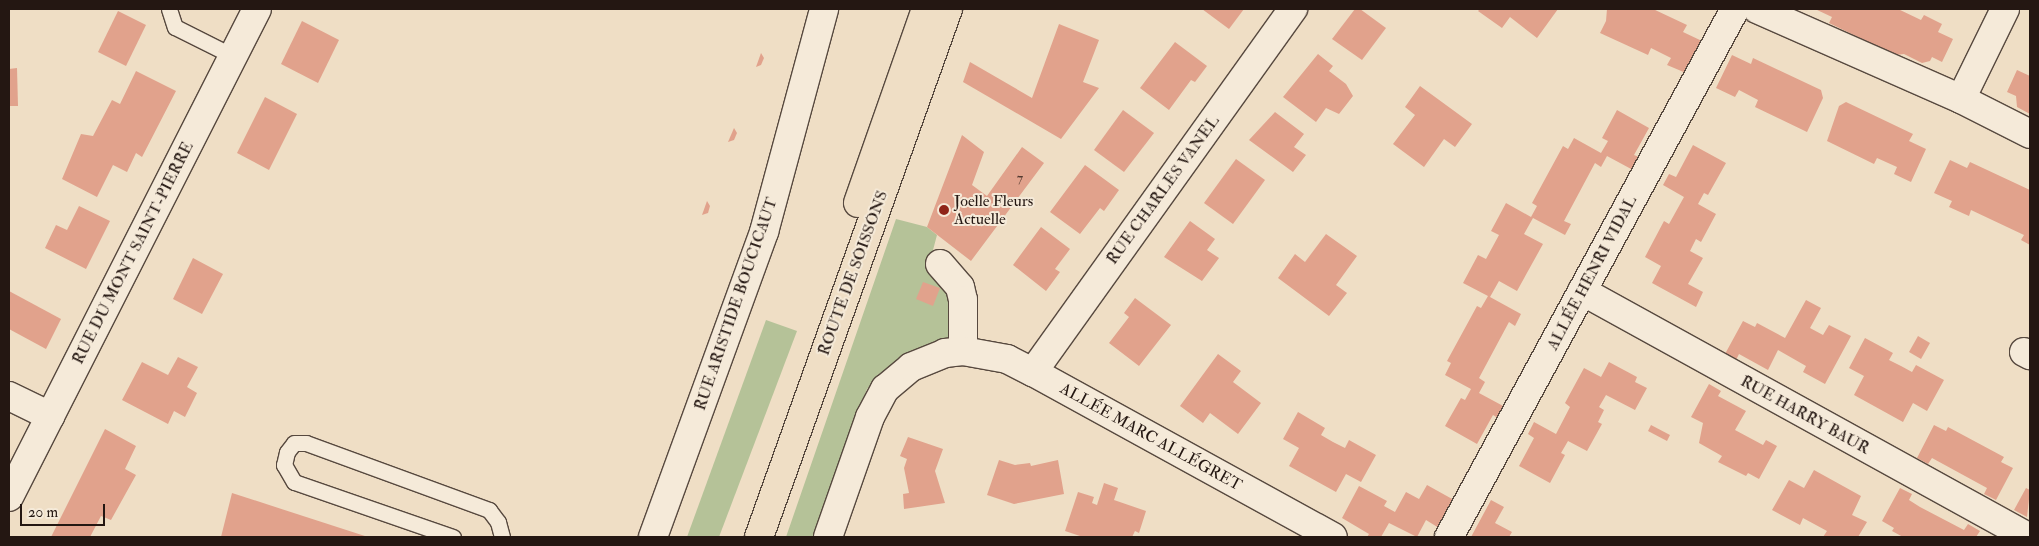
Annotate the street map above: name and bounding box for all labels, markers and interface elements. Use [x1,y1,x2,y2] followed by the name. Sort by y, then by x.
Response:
[1103,112,1223,268] street label: RUE CHARLES VANEL
[68,139,198,367] street label: RUE DU MONT SAINT-PIERRE
[1017,170,1023,186] house number: 7
[814,188,892,358] street label: ROUTE DE SOISSONS
[954,191,1033,229] place label: Joelle Fleurs Actuelle
[1543,192,1641,354] street label: ALLÉE HENRI VIDAL
[690,195,782,413] street label: RUE ARISTIDE BOUCICAUT
[938,204,950,216] marker: Joelle Fleurs Actuelle
[1737,372,1873,458] street label: RUE HARRY BAUR
[1057,379,1245,495] street label: ALLÉE MARC ALLÉGRET
[22,494,108,526] scale bar
[28,503,58,522] text: 20 m

